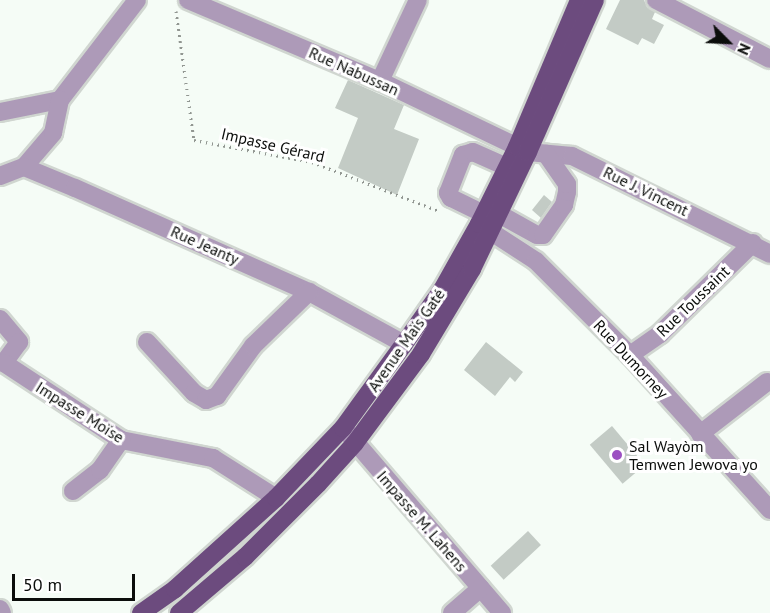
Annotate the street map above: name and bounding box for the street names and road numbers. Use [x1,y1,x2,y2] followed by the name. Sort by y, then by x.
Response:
[306,43,402,99] street label: Rue Nabussan
[219,124,327,166] street label: Impasse Gérard
[600,162,692,220] street label: Rue J. Vincent
[168,221,242,269] street label: Rue Jeanty
[652,261,734,341] street label: Rue Toussaint
[363,285,449,395] street label: Avenue Maïs Gaté
[590,316,672,402] street label: Rue Dumorney
[32,377,128,447] street label: Impasse Moïse
[373,466,471,576] street label: Impasse M. Lahens

